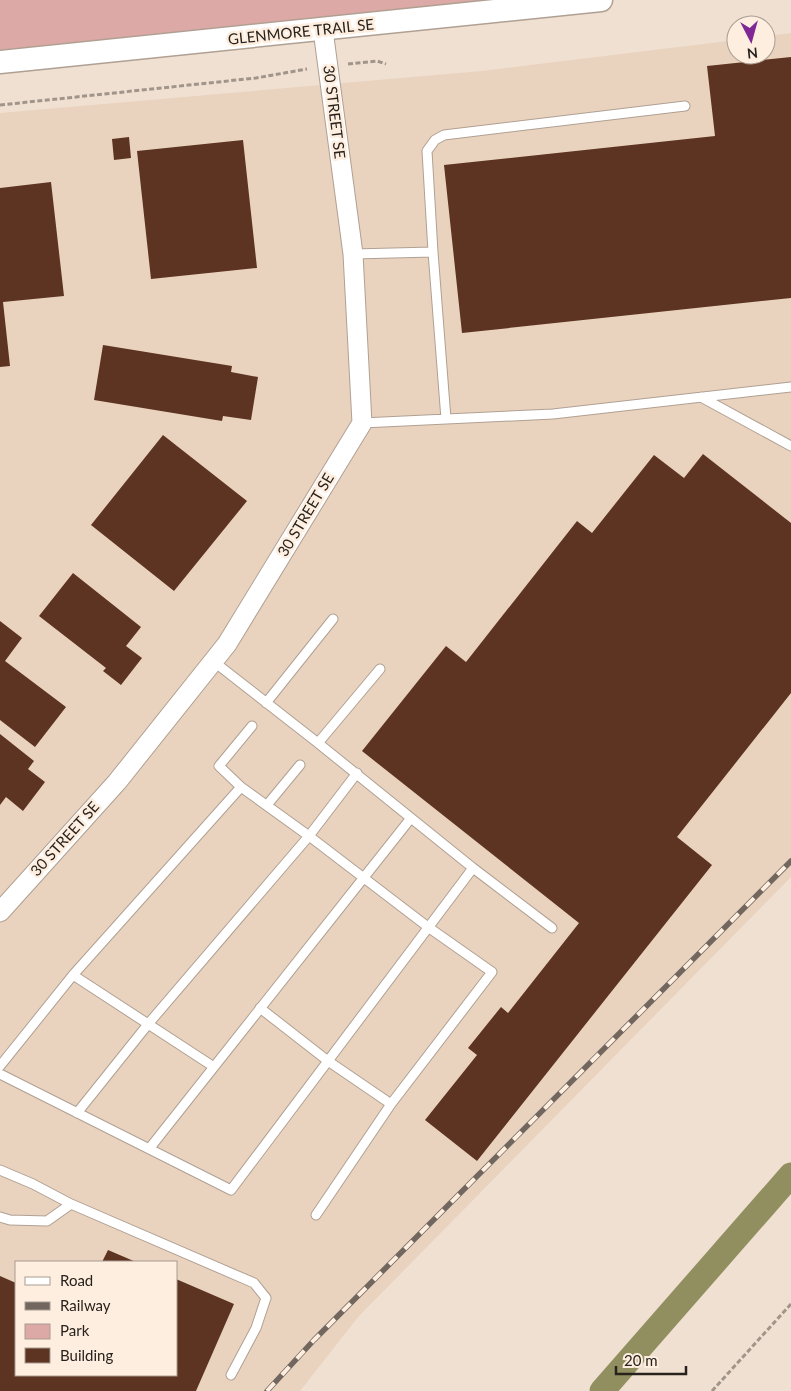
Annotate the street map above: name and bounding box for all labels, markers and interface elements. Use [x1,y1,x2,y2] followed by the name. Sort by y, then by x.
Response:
[227,14,375,48] street label: GLENMORE TRAIL SE
[726,15,776,65] north arrow
[746,44,759,62] text: N
[320,64,350,160] street label: 30 STREET SE
[273,470,337,559] street label: 30 STREET SE
[26,797,102,879] street label: 30 STREET SE
[15,1261,178,1376] legend
[60,1271,93,1289] text: Road
[60,1296,111,1314] text: Railway
[60,1321,90,1339] text: Park
[616,1344,686,1376] scale bar
[60,1346,113,1364] text: Building
[624,1351,658,1369] text: 20 m

